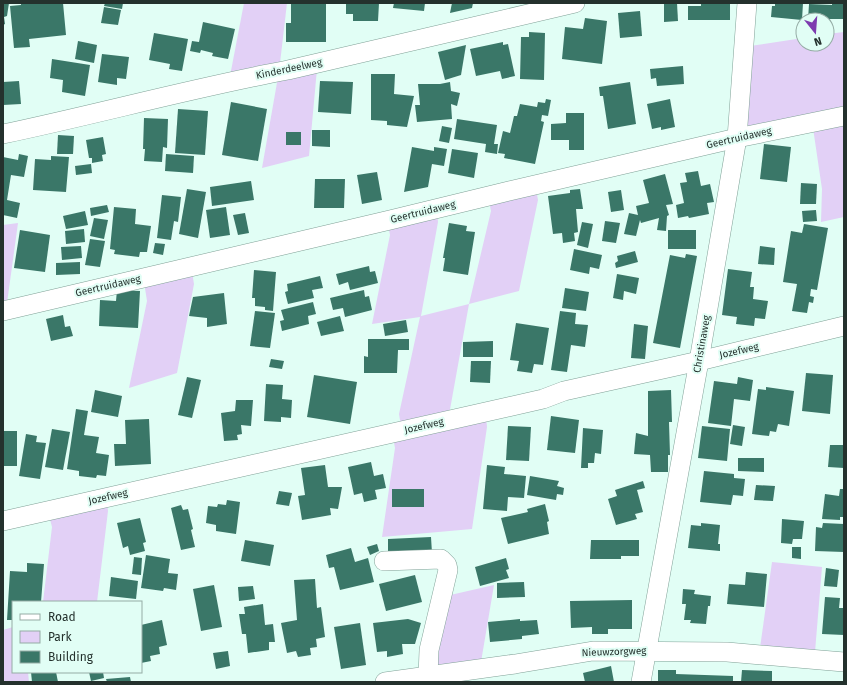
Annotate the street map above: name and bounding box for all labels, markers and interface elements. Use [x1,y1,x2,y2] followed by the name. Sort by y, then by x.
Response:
[795,12,835,52] north arrow
[812,34,823,48] text: N
[255,56,324,82] street label: Kinderdeelweg
[705,125,773,151] street label: Geertruidaweg
[389,198,457,226] street label: Geertruidaweg
[74,273,142,299] street label: Geertruidaweg
[691,314,713,374] street label: Christinaweg
[718,341,760,361] street label: Jozefweg
[403,416,445,436] street label: Jozefweg
[87,487,129,507] street label: Jozefweg
[12,601,142,673] legend
[48,610,76,624] text: Road
[48,630,72,644] text: Park
[581,645,647,659] street label: Nieuwzorgweg
[48,650,94,664] text: Building

